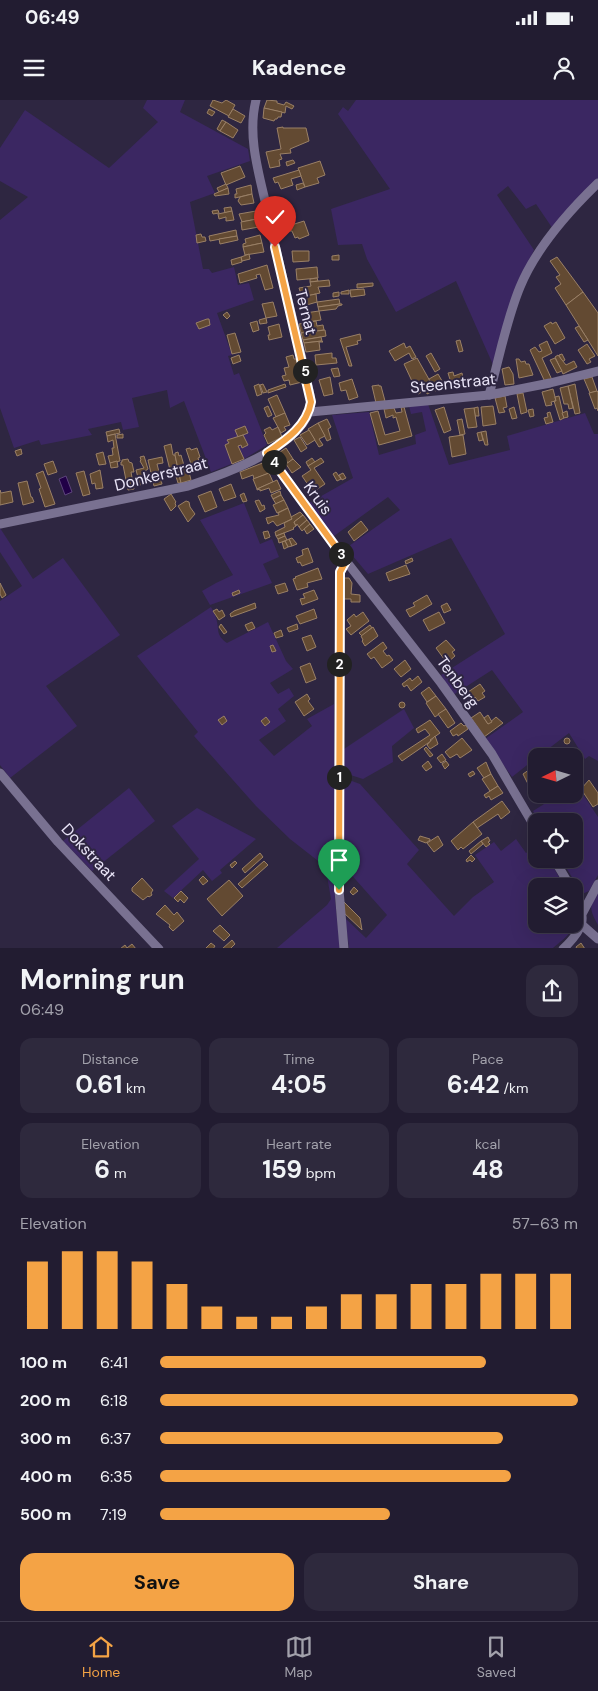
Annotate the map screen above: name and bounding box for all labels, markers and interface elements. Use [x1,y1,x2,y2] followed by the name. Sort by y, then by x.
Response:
[25,5,80,30] text: 06:49
[252,53,346,82] text: Kadence
[20,54,48,82] icon: menu
[550,54,578,82] icon: person
[254,196,296,247] pin
[261,203,289,231] icon: check
[290,287,322,337] street label: Ternat
[292,358,318,384] pin: 5
[301,362,310,380] text: 5
[409,368,497,398] street label: Steenstraat
[262,450,286,474] pin: 4
[112,452,210,496] street label: Donkerstraat
[270,453,279,471] text: 4
[299,477,337,519] street label: Kruis
[328,542,354,566] pin: 3
[337,545,346,563] text: 3
[326,652,352,676] pin: 2
[432,652,484,712] street label: Tenberg
[335,655,344,673] text: 2
[528,748,582,802] north arrow
[528,748,583,933] map controls
[326,764,352,790] pin: 1
[337,768,342,786] text: 1
[528,813,583,868] button: locate
[57,819,121,885] street label: Dokstraat
[318,839,360,890] pin
[325,846,353,874] icon: arrive
[528,878,583,933] button: layers
[20,961,185,998] text: Morning run
[526,965,578,1017] button: share
[20,999,64,1020] text: 06:49
[82,1050,139,1068] text: Distance
[283,1050,315,1068] text: Time
[472,1050,503,1068] text: Pace
[75,1068,122,1101] text: 0.61
[271,1068,327,1101] text: 4:05
[447,1068,500,1101] text: 6:42
[122,1079,146,1097] text: km
[500,1079,528,1097] text: /km
[81,1135,140,1153] text: Elevation
[266,1135,332,1153] text: Heart rate
[475,1135,500,1153] text: kcal
[94,1153,110,1186] text: 6
[262,1153,302,1186] text: 159
[472,1153,504,1186] text: 48
[110,1164,126,1182] text: m
[302,1164,336,1182] text: bpm
[20,1213,87,1234] text: Elevation
[512,1213,578,1234] text: 57–63 m
[20,1352,67,1373] text: 100 m
[100,1352,128,1373] text: 6:41
[20,1390,71,1411] text: 200 m
[100,1390,128,1411] text: 6:18
[20,1428,71,1449] text: 300 m
[100,1428,131,1449] text: 6:37
[20,1466,72,1487] text: 400 m
[100,1466,133,1487] text: 6:35
[20,1504,71,1525] text: 500 m
[100,1504,127,1525] text: 7:19
[20,1553,294,1611] button: Save
[304,1553,578,1611] button: Share
[82,1633,120,1681] tab: Home
[284,1633,313,1681] tab: Map
[477,1633,516,1681] tab: Saved

